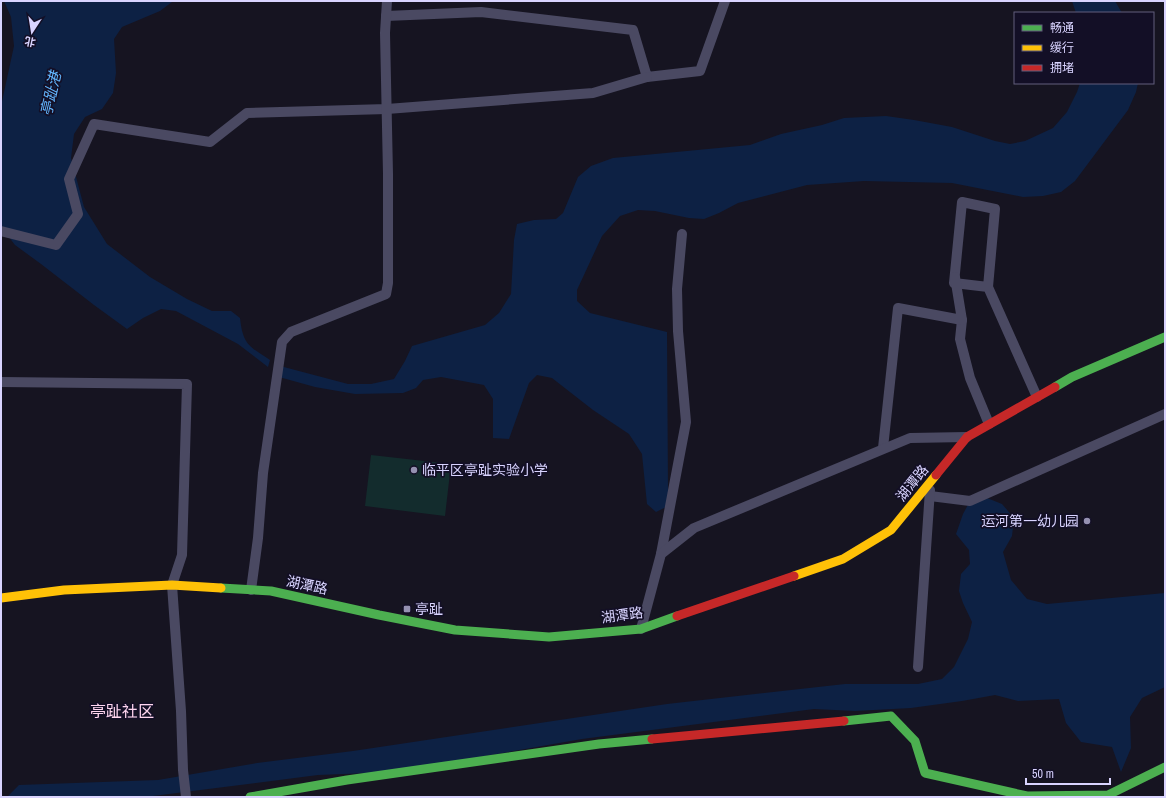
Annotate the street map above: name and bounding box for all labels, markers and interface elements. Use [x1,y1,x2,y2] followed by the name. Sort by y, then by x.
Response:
[12,12,52,52] north arrow
[1014,12,1154,84] legend
[1050,20,1074,36] text: 畅通
[23,34,37,50] text: 北
[1050,40,1074,56] text: 缓行
[1050,60,1074,76] text: 拥堵
[35,68,66,118] water label: 亭趾港
[422,461,548,479] place label: 临平区亭趾实验小学
[892,461,932,505] street label: 湖潭路
[409,465,419,475] marker: 临平区亭趾实验小学
[981,512,1079,530] place label: 运河第一幼儿园
[1082,516,1092,526] marker: 运河第一幼儿园
[285,572,329,598] street label: 湖潭路
[415,600,443,618] place label: 亭趾
[600,603,644,627] street label: 湖潭路
[402,604,412,614] marker: 亭趾
[90,700,154,722] district label: 亭趾社区
[1026,760,1110,786] scale bar
[1032,766,1054,782] text: 50 m

